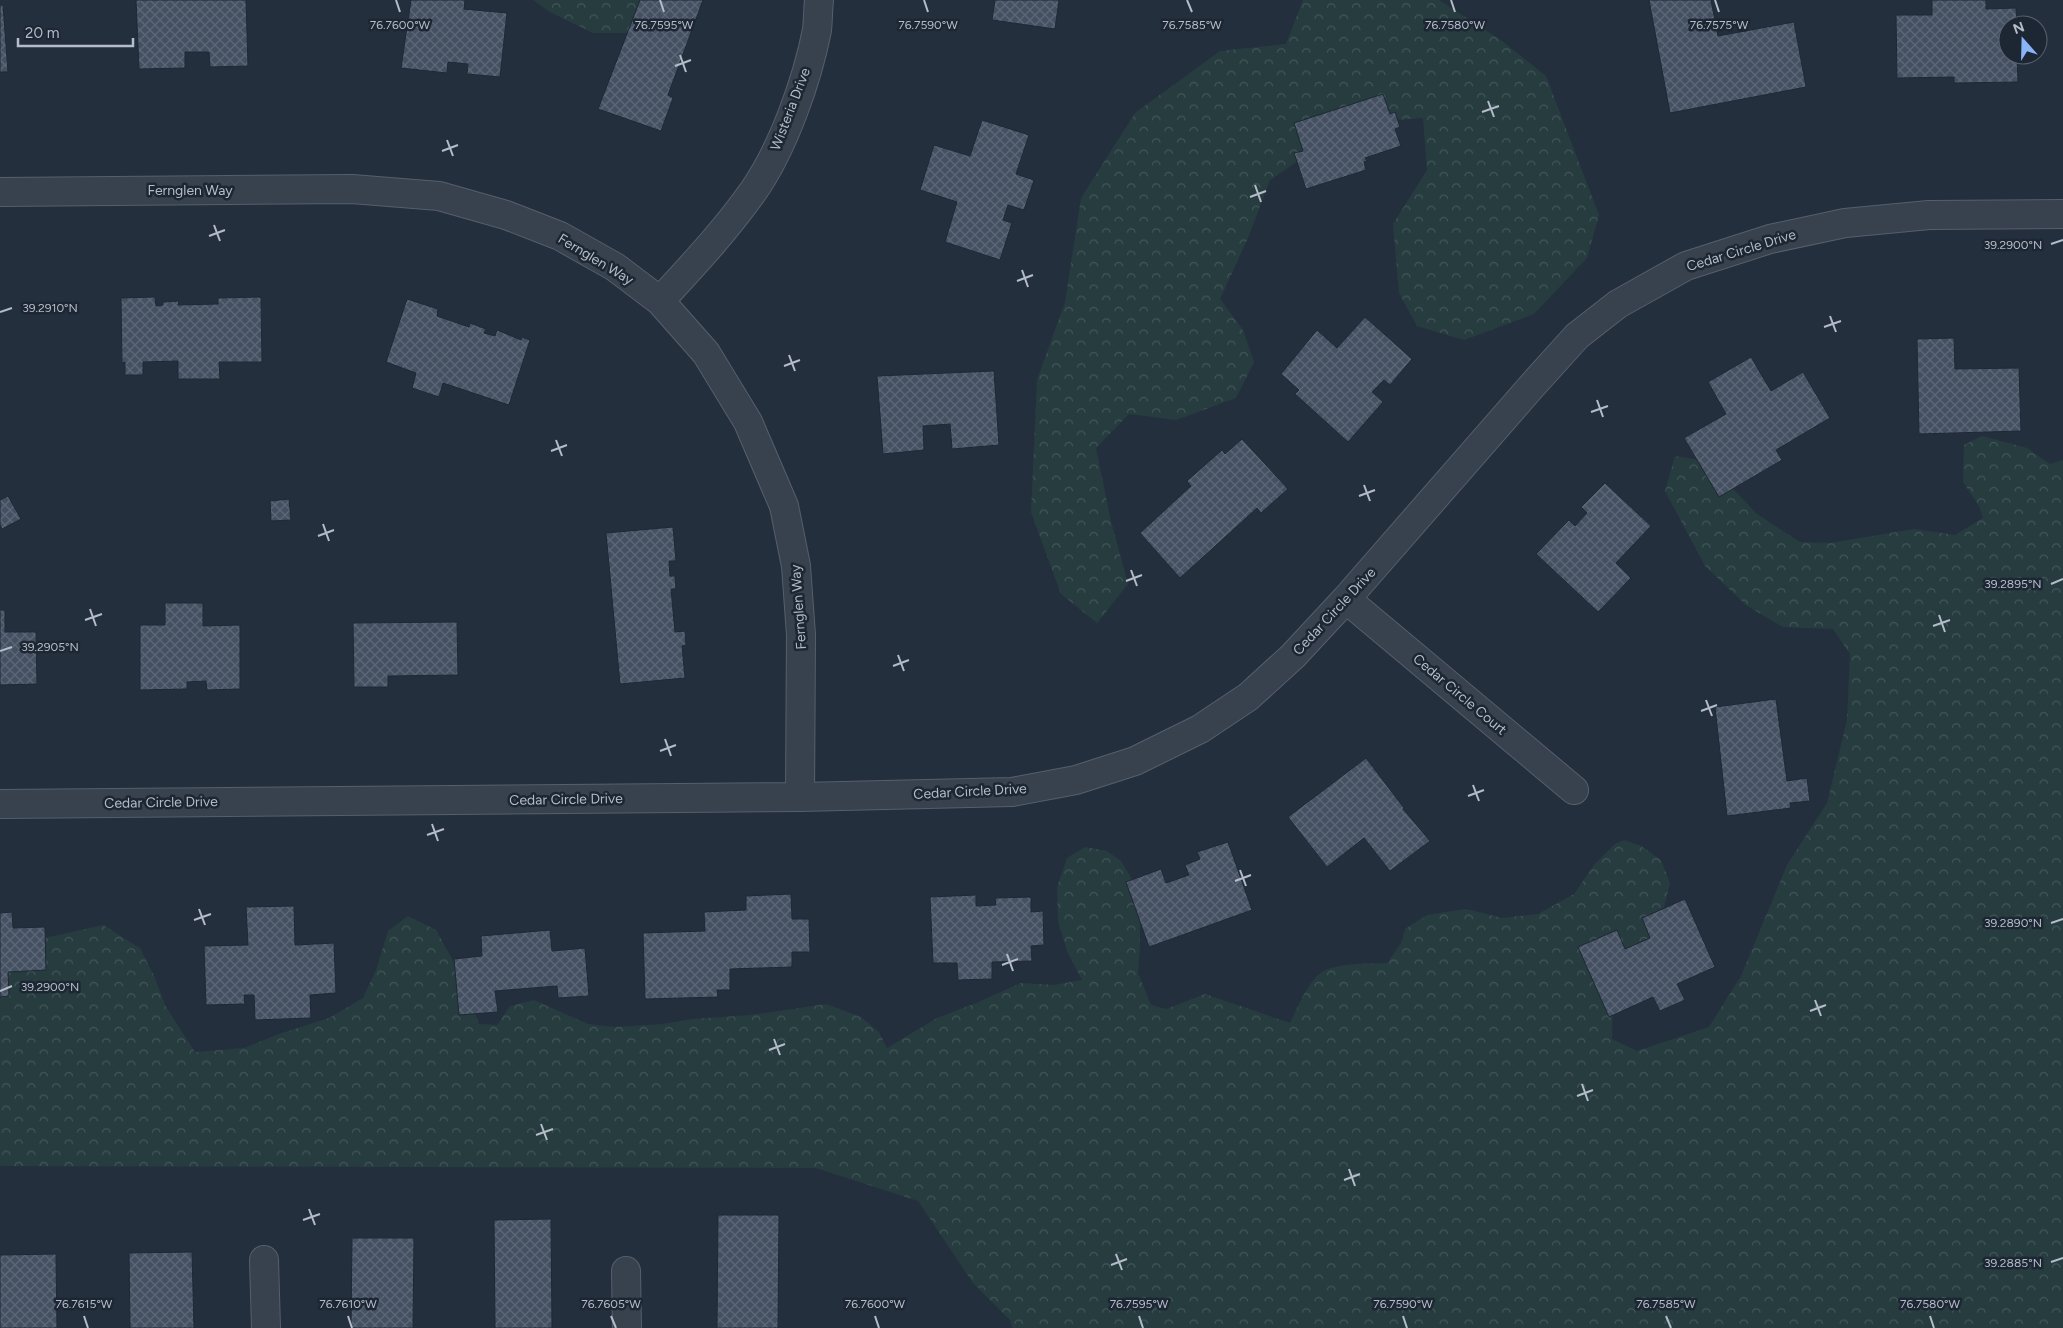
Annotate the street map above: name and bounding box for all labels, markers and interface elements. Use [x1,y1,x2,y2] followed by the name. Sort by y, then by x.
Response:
[18,15,132,47] scale bar
[1998,15,2048,65] north arrow
[370,18,431,32] text: 76.7600°W
[635,18,694,32] text: 76.7595°W
[898,18,958,32] text: 76.7590°W
[1162,18,1222,32] text: 76.7585°W
[1425,18,1486,32] text: 76.7580°W
[1690,18,1749,32] text: 76.7575°W
[2011,18,2027,38] text: N
[25,24,59,42] text: 20 m
[767,65,814,153] street label: Wisteria Drive
[147,182,233,199] street label: Fernglen Way
[1684,226,1798,275] street label: Cedar Circle Drive
[555,230,637,289] street label: Fernglen Way
[1984,238,2042,252] text: 39.2900°N
[22,301,78,315] text: 39.2910°N
[787,563,810,650] street label: Fernglen Way
[1289,564,1380,659] street label: Cedar Circle Drive
[1984,577,2042,591] text: 39.2895°N
[21,640,79,654] text: 39.2905°N
[1409,650,1510,739] street label: Cedar Circle Court
[913,780,1027,803] street label: Cedar Circle Drive
[509,790,623,809] street label: Cedar Circle Drive
[104,793,218,812] street label: Cedar Circle Drive
[1984,916,2042,930] text: 39.2890°N
[21,980,79,994] text: 39.2900°N
[1984,1256,2042,1270] text: 39.2885°N
[56,1297,113,1311] text: 76.7615°W
[319,1297,377,1311] text: 76.7610°W
[581,1297,641,1311] text: 76.7605°W
[845,1297,906,1311] text: 76.7600°W
[1110,1297,1169,1311] text: 76.7595°W
[1373,1297,1433,1311] text: 76.7590°W
[1636,1297,1696,1311] text: 76.7585°W
[1900,1297,1961,1311] text: 76.7580°W

